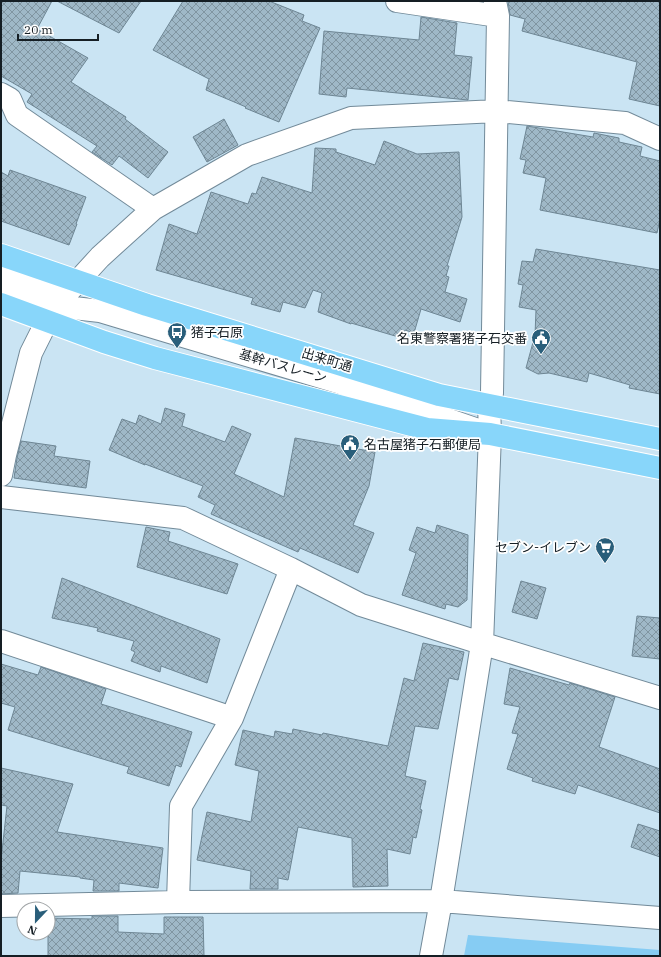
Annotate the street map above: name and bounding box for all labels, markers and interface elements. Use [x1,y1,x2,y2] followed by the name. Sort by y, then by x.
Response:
[18,16,98,42] scale bar
[24,22,53,37] text: 20 m
[166,321,188,349] bus stop icon: 猪子石原
[191,324,243,341] place label: 猪子石原
[530,327,552,355] public building icon: 名東警察署猪子石交番
[397,330,527,347] place label: 名東警察署猪子石交番
[300,344,354,376] street label: 出来町通
[237,345,329,387] street label: 基幹バスレーン
[339,433,361,461] public building icon: 名古屋猪子石郵便局
[364,436,481,453] place label: 名古屋猪子石郵便局
[594,536,616,564] supermarket icon: セブン-イレブン
[495,539,591,556] place label: セブン-イレブン
[16,901,56,941] north arrow
[25,922,39,938] text: N

